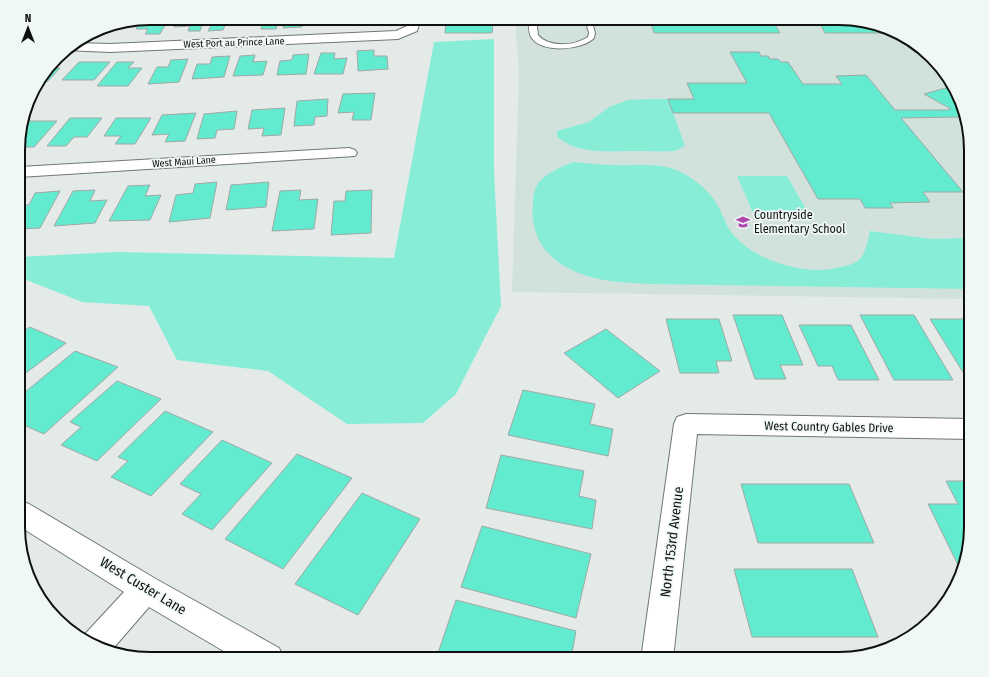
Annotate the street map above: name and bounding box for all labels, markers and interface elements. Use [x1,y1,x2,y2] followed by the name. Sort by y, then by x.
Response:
[8,8,48,48] north arrow
[25,12,31,25] text: N
[183,35,285,51] street label: West Port au Prince Lane
[152,154,216,170] street label: West Maui Lane
[754,208,845,236] place label: Countryside Elementary School
[735,214,751,230] school or university icon: Countryside Elementary School
[764,419,894,435] street label: West Country Gables Drive
[657,486,687,598] street label: North 153rd Avenue
[97,553,189,619] street label: West Custer Lane

